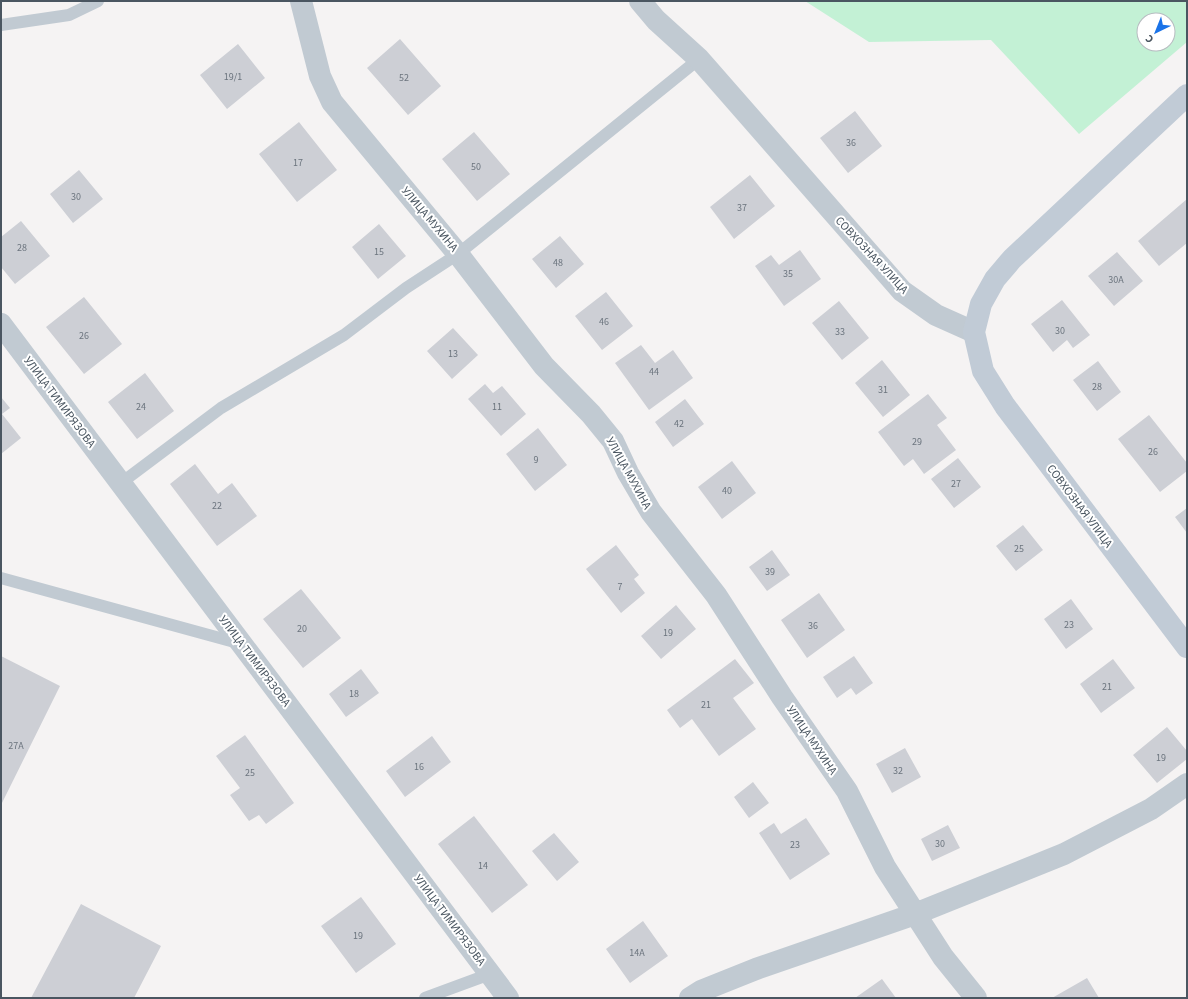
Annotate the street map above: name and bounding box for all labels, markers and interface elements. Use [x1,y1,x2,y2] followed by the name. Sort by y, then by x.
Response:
[1136,12,1176,52] north arrow
[1142,31,1157,47] text: С
[224,70,242,84] house number: 19/1
[399,71,409,85] house number: 52
[846,136,856,150] house number: 36
[293,156,303,170] house number: 17
[471,160,481,174] house number: 50
[397,183,462,256] street label: УЛИЦА МУХИНА
[71,190,81,204] house number: 30
[737,201,747,215] house number: 37
[831,213,912,298] street label: СОВХОЗНАЯ УЛИЦА
[17,241,27,255] house number: 28
[374,245,384,259] house number: 15
[553,256,563,270] house number: 48
[783,267,793,281] house number: 35
[1108,273,1124,287] house number: 30А
[599,315,609,329] house number: 46
[1055,324,1065,338] house number: 30
[835,325,845,339] house number: 33
[79,329,89,343] house number: 26
[448,347,458,361] house number: 13
[20,353,100,452] street label: УЛИЦА ТИМИРЯЗОВА
[649,365,659,379] house number: 44
[1092,380,1102,394] house number: 28
[878,383,888,397] house number: 31
[136,400,146,414] house number: 24
[492,400,502,414] house number: 11
[674,417,684,431] house number: 42
[602,434,656,513] street label: УЛИЦА МУХИНА
[912,435,922,449] house number: 29
[1148,445,1158,459] house number: 26
[534,453,539,467] house number: 9
[1043,461,1117,552] street label: СОВХОЗНАЯ УЛИЦА
[951,477,961,491] house number: 27
[722,484,732,498] house number: 40
[212,499,222,513] house number: 22
[1014,542,1024,556] house number: 25
[765,565,775,579] house number: 39
[618,580,623,594] house number: 7
[215,612,295,711] street label: УЛИЦА ТИМИРЯЗОВА
[1064,618,1074,632] house number: 23
[808,619,818,633] house number: 36
[297,622,307,636] house number: 20
[663,626,673,640] house number: 19
[1102,680,1112,694] house number: 21
[349,687,359,701] house number: 18
[701,698,711,712] house number: 21
[782,702,841,779] street label: УЛИЦА МУХИНА
[8,739,24,753] house number: 27А
[1156,751,1166,765] house number: 19
[414,760,424,774] house number: 16
[893,764,903,778] house number: 32
[245,766,255,780] house number: 25
[935,837,945,851] house number: 30
[790,838,800,852] house number: 23
[478,859,488,873] house number: 14
[410,871,490,970] street label: УЛИЦА ТИМИРЯЗОВА
[353,929,363,943] house number: 19
[629,946,645,960] house number: 14А

